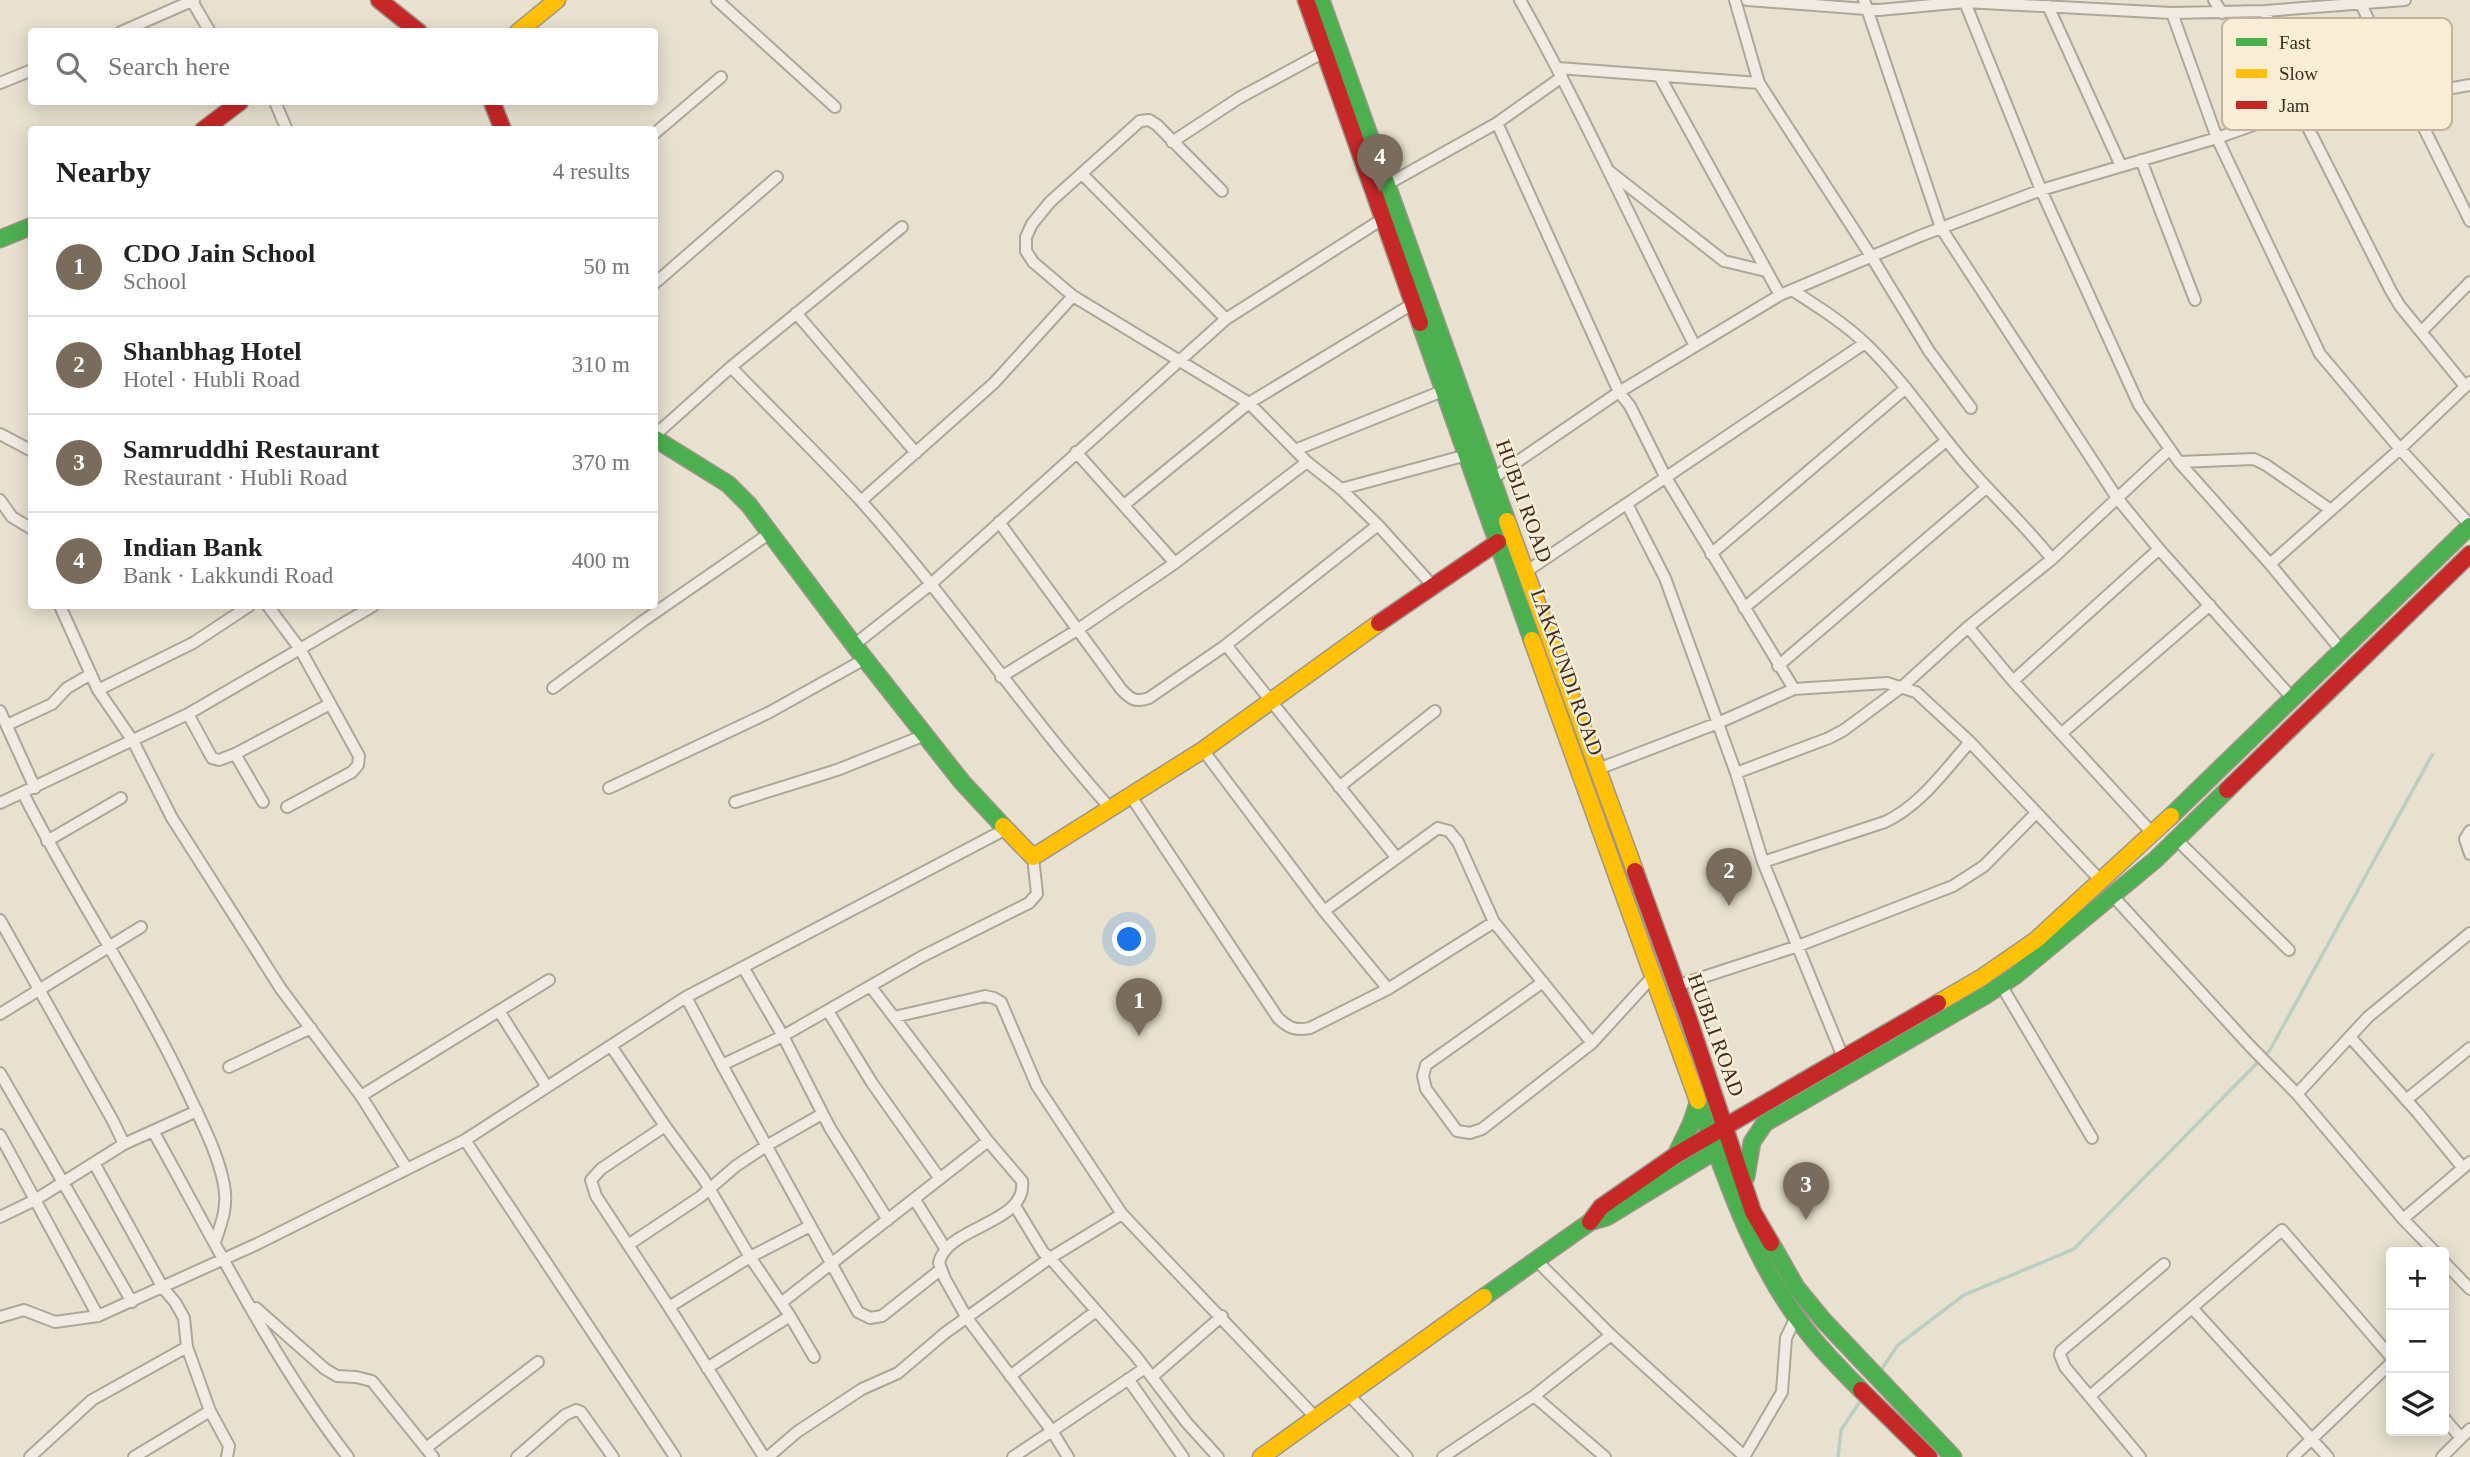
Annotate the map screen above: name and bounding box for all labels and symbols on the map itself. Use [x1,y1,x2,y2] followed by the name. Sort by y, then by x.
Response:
[2222,18,2452,130] legend
[2279,32,2311,53] text: Fast
[2279,63,2318,84] text: Slow
[2279,95,2310,116] text: Jam
[1357,134,1403,192] pin: 4
[1491,436,1557,566] street label: HUBLI ROAD
[1526,585,1608,759] street label: LAKKUNDI ROAD
[1706,848,1752,906] pin: 2
[1112,922,1146,956] your location
[1683,970,1749,1100] street label: HUBLI ROAD
[1116,978,1162,1036] pin: 1
[1783,1162,1829,1220] pin: 3

